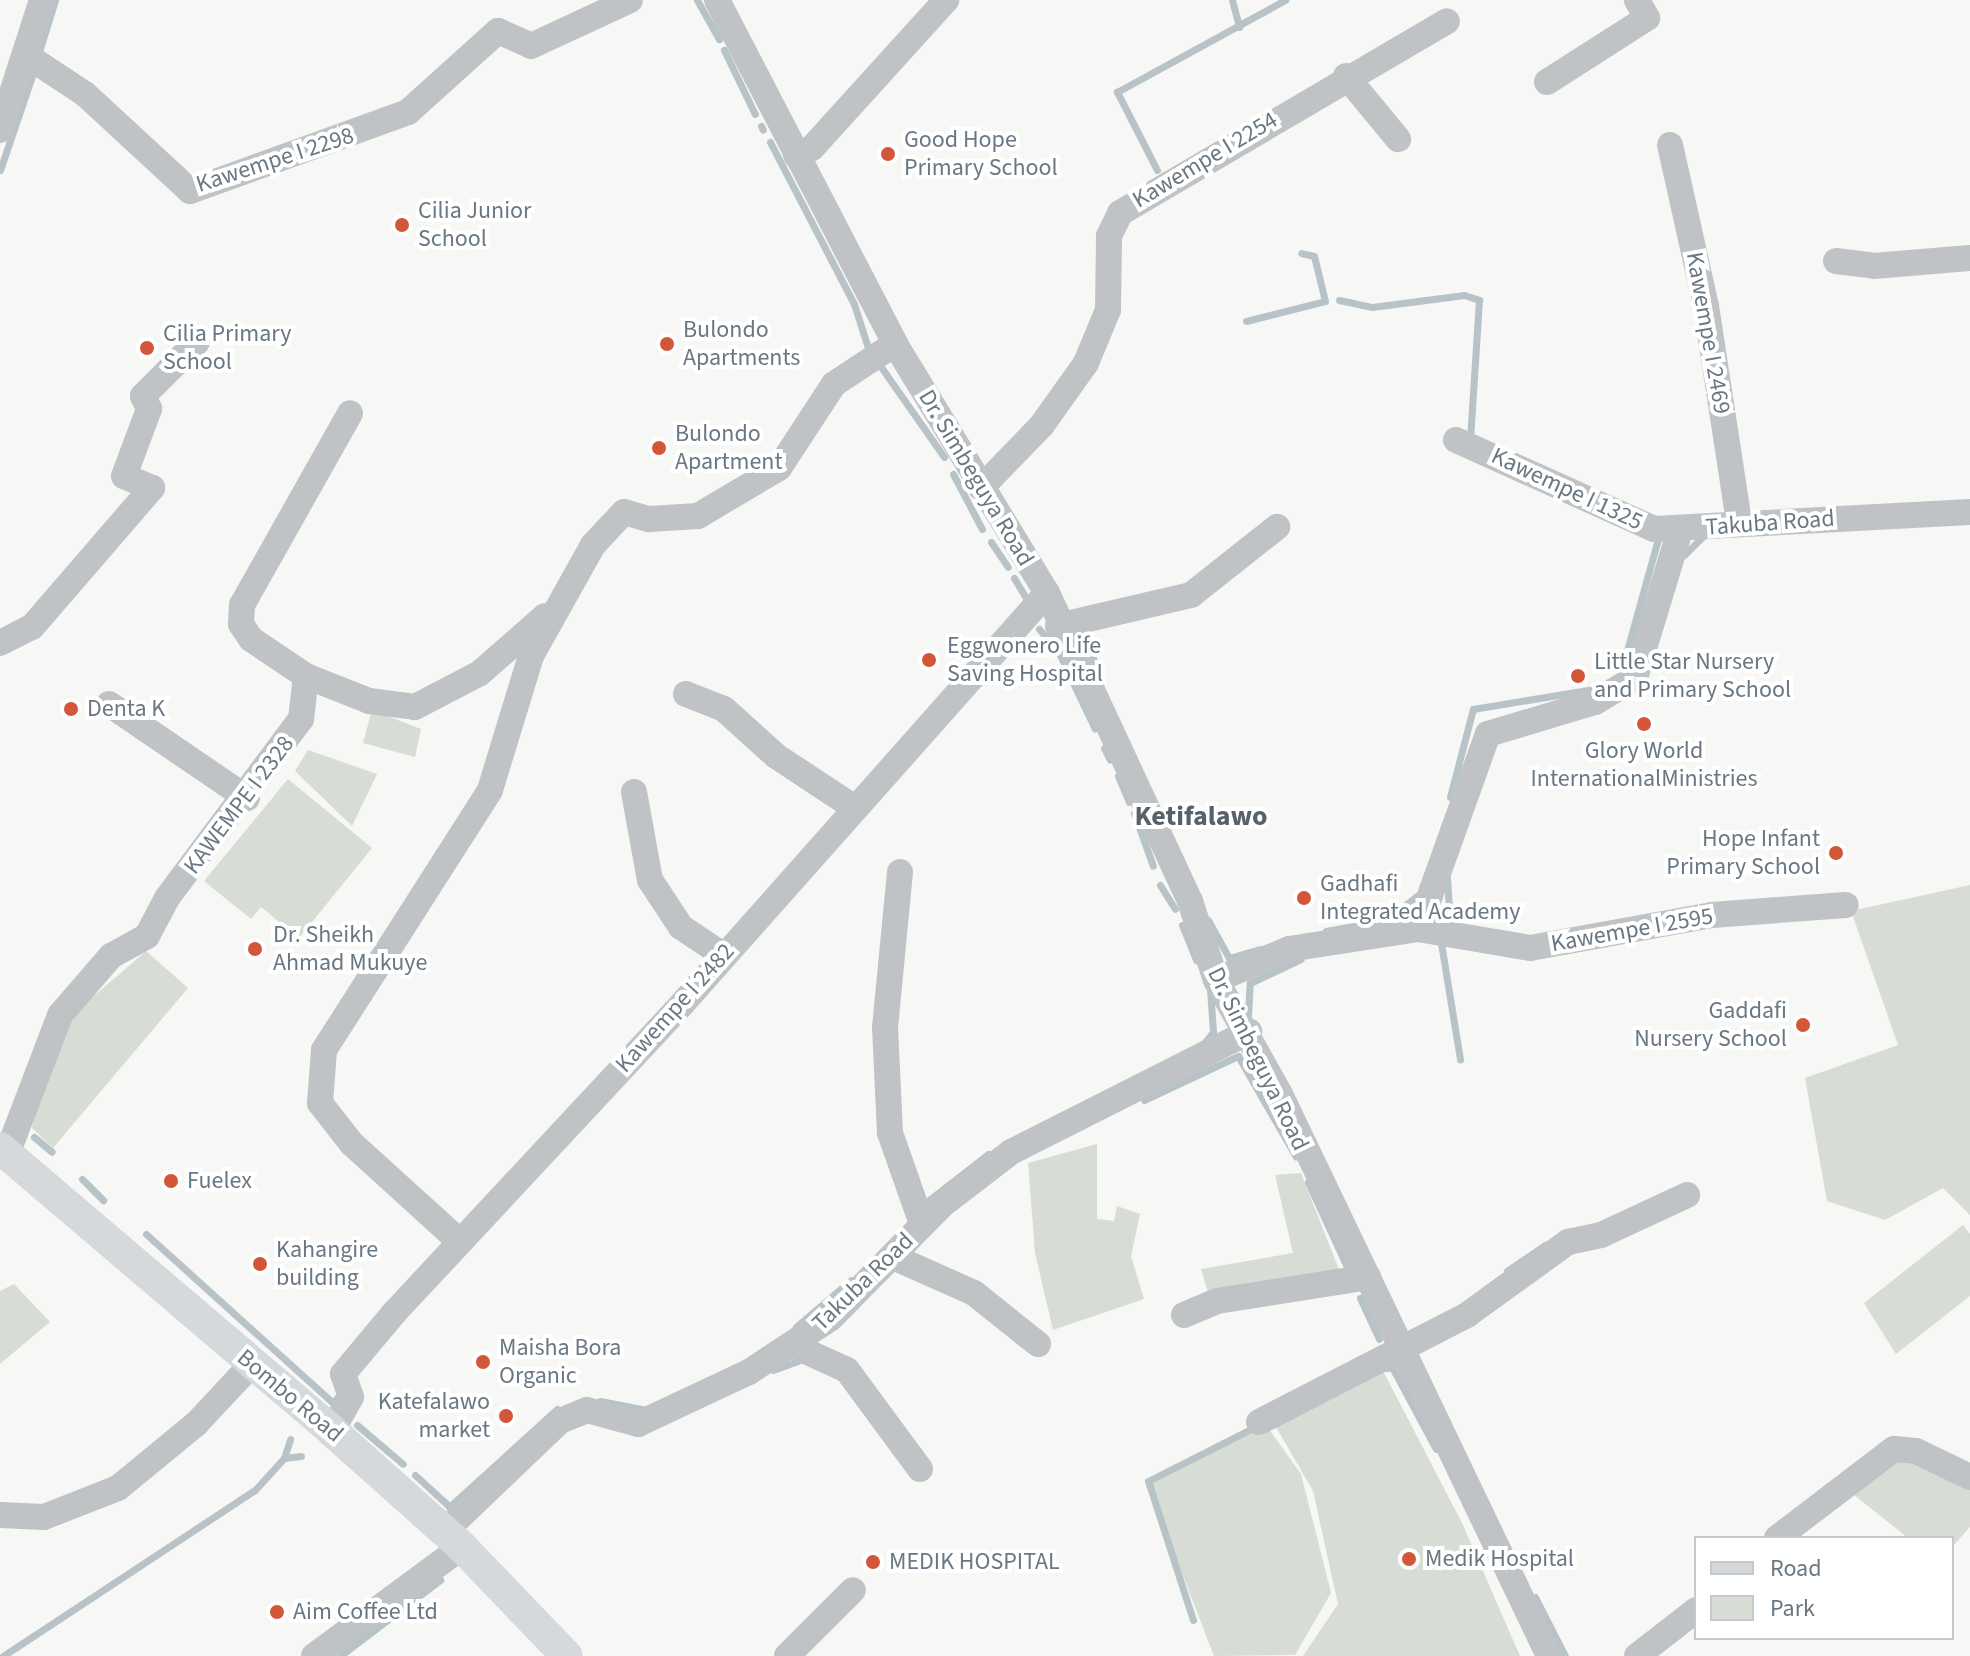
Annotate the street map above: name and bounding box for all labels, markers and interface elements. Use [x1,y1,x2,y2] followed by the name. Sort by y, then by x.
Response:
[1127,105,1283,215] street label: Kawempe I 2254
[193,121,357,199] street label: Kawempe I 2298
[904,126,1058,182] place label: Good Hope Primary School
[879,145,897,163] marker: Good Hope Primary School
[418,197,531,253] place label: Cilia Junior School
[393,216,411,234] marker: Cilia Junior School
[1680,250,1736,416] street label: Kawempe I 2469
[683,316,800,372] place label: Bulondo Apartments
[163,320,291,376] place label: Cilia Primary School
[658,335,676,353] marker: Bulondo Apartments
[138,339,156,357] marker: Cilia Primary School
[912,385,1040,571] street label: Dr. Simbeguya Road
[675,420,783,476] place label: Bulondo Apartment
[650,439,668,457] marker: Bulondo Apartment
[1487,441,1647,537] street label: Kawempe I 1325
[1705,504,1835,542] street label: Takuba Road
[947,632,1103,688] place label: Eggwonero Life Saving Hospital
[1594,648,1791,704] place label: Little Star Nursery and Primary School
[918,649,940,671] marker: Eggwonero Life Saving Hospital
[1569,667,1587,685] marker: Little Star Nursery and Primary School
[87,695,165,723] place label: Denta K
[62,700,80,718] marker: Denta K
[1635,715,1653,733] marker: Glory World InternationalMinistries
[178,730,300,880] street label: KAWEMPE I 2328
[1531,737,1757,793] place label: Glory World InternationalMinistries
[1135,799,1267,833] district label: Ketifalawo
[1666,825,1820,881] place label: Hope Infant Primary School
[1827,844,1845,862] marker: Hope Infant Primary School
[1320,870,1520,926] place label: Gadhafi Integrated Academy
[1295,889,1313,907] marker: Gadhafi Integrated Academy
[1549,902,1715,958] street label: Kawempe I 2595
[273,921,427,977] place label: Dr. Sheikh Ahmad Mukuye
[609,937,741,1079] street label: Kawempe I 2482
[244,938,266,960] marker: Dr. Sheikh Ahmad Mukuye
[1201,963,1315,1155] street label: Dr. Simbeguya Road
[1634,997,1787,1053] place label: Gaddafi Nursery School
[1794,1016,1812,1034] marker: Gaddafi Nursery School
[187,1167,252,1195] place label: Fuelex
[162,1172,180,1190] marker: Fuelex
[807,1227,919,1337] street label: Takuba Road
[276,1236,378,1292] place label: Kahangire building
[251,1255,269,1273] marker: Kahangire building
[499,1334,621,1390] place label: Maisha Bora Organic
[231,1343,349,1449] street label: Bombo Road
[474,1353,492,1371] marker: Maisha Bora Organic
[378,1388,490,1444] place label: Katefalawo market
[497,1407,515,1425] marker: Katefalawo market
[1694,1536,1954,1640] legend
[1425,1545,1574,1573] place label: Medik Hospital
[889,1548,1060,1576] place label: MEDIK HOSPITAL
[1400,1550,1418,1568] marker: Medik Hospital
[1770,1551,1822,1586] text: Road
[864,1553,882,1571] marker: MEDIK HOSPITAL
[1770,1591,1815,1626] text: Park
[293,1598,438,1626] place label: Aim Coffee Ltd
[268,1603,286,1621] marker: Aim Coffee Ltd

